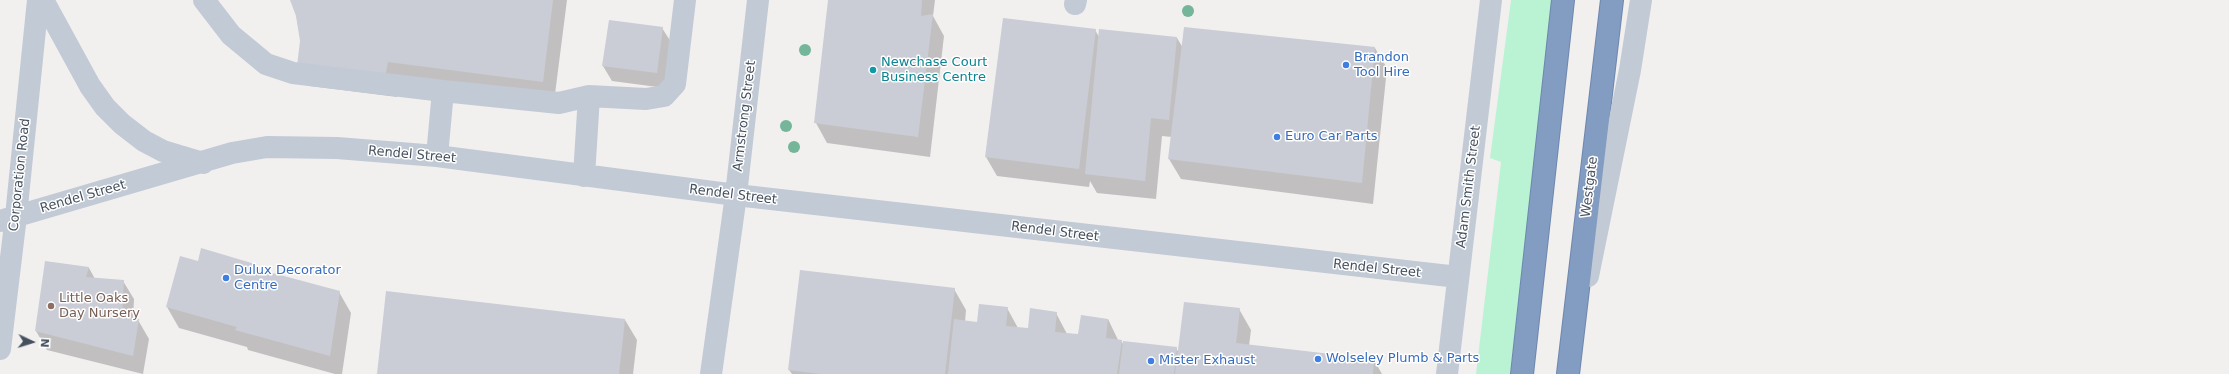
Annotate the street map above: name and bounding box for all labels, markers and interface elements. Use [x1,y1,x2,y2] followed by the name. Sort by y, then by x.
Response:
[1354,50,1410,81] place label: Brandon Tool Hire
[881,55,987,86] place label: Newchase Court Business Centre
[730,60,760,172] street label: Armstrong Street
[1341,60,1351,70] marker: Brandon Tool Hire
[868,65,878,75] marker: Newchase Court Business Centre
[6,118,34,232] street label: Corporation Road
[1454,125,1484,249] street label: Adam Smith Street
[1285,129,1378,145] place label: Euro Car Parts
[1272,132,1282,142] marker: Euro Car Parts
[367,143,457,167] street label: Rendel Street
[1579,156,1601,218] street label: Westgate
[38,177,128,217] street label: Rendel Street
[688,182,778,208] street label: Rendel Street
[1010,219,1100,245] street label: Rendel Street
[1332,257,1422,281] street label: Rendel Street
[234,263,341,294] place label: Dulux Decorator Centre
[221,273,231,283] marker: Dulux Decorator Centre
[59,291,140,322] place label: Little Oaks Day Nursery
[46,301,56,311] marker: Little Oaks Day Nursery
[12,322,52,362] north arrow
[38,338,51,348] text: N
[1326,351,1479,367] place label: Wolseley Plumb & Parts
[1159,353,1255,369] place label: Mister Exhaust
[1313,354,1323,364] marker: Wolseley Plumb & Parts
[1146,356,1156,366] marker: Mister Exhaust

